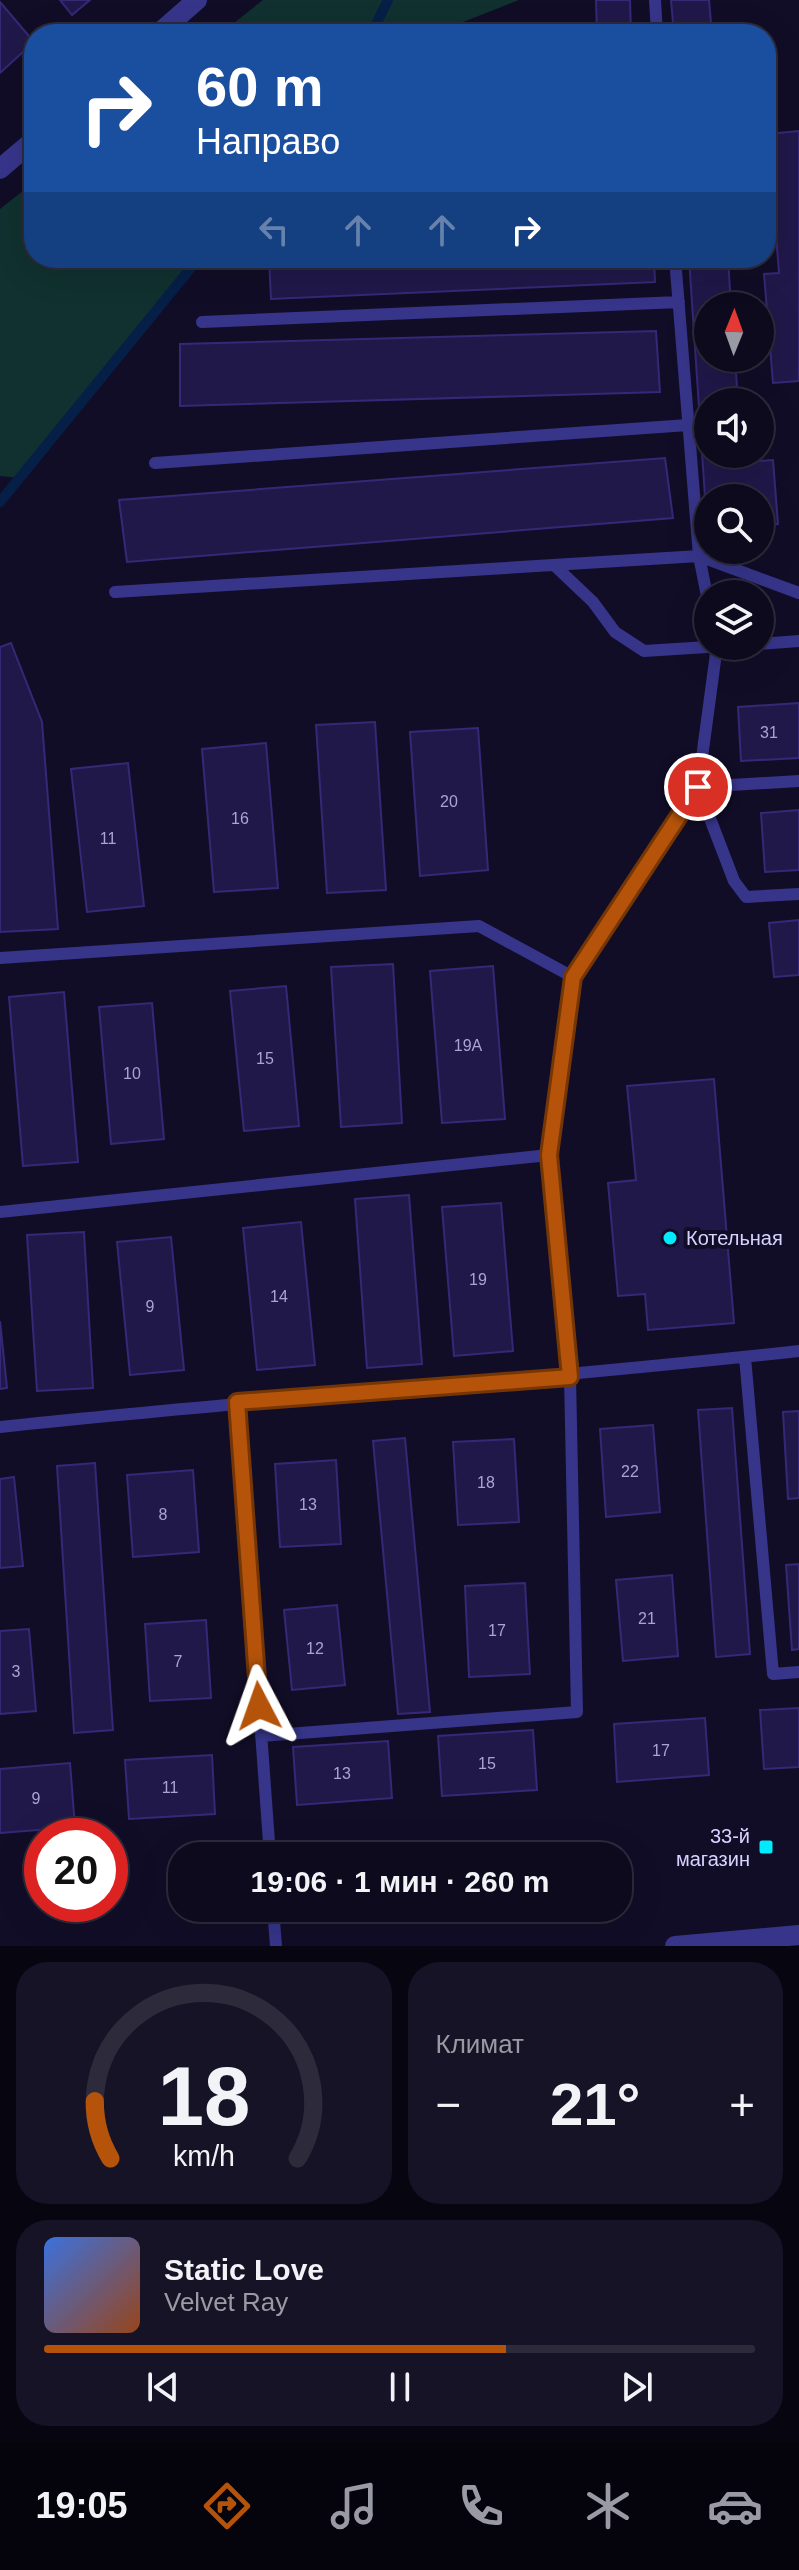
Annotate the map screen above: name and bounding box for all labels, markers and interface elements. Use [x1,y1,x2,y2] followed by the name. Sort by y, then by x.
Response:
[196,55,324,118] text: 60 m
[64,56,168,160] icon: right
[196,121,340,162] text: Направо
[252,208,296,252] icon: left
[336,208,380,252] icon: ahead
[420,208,464,252] icon: ahead
[504,208,548,252] icon: right
[694,292,774,372] north arrow
[694,292,774,660] map controls
[694,388,774,468] button: sound
[694,484,774,564] button: search
[694,580,774,660] button: layers
[760,724,778,741] house number: 31
[664,753,732,821] pin
[676,765,720,809] icon: arrive
[440,793,458,810] house number: 20
[231,810,249,827] house number: 16
[100,830,116,847] house number: 11
[454,1037,483,1054] house number: 19А
[256,1050,274,1067] house number: 15
[123,1065,141,1082] house number: 10
[686,1227,783,1249] place label: Котельная
[661,1229,679,1247] marker: Котельная
[469,1271,487,1288] house number: 19
[270,1288,288,1305] house number: 14
[146,1298,155,1315] house number: 9
[621,1463,639,1480] house number: 22
[477,1474,495,1491] house number: 18
[299,1496,317,1513] house number: 13
[159,1506,168,1523] house number: 8
[638,1610,656,1627] house number: 21
[488,1622,506,1639] house number: 17
[306,1640,324,1657] house number: 12
[174,1653,183,1670] house number: 7
[12,1663,21,1680] house number: 3
[217,1664,301,1748] position arrow
[652,1742,670,1759] house number: 17
[478,1755,496,1772] house number: 15
[333,1765,351,1782] house number: 13
[162,1779,178,1796] house number: 11
[32,1790,41,1807] house number: 9
[24,1818,128,1922] speed limit sign: 20
[676,1825,750,1870] place label: 33-й магазин
[757,1838,775,1856] marker: 33-й магазин
[251,1865,549,1898] text: 19:06 · 1 мин · 260 m
[436,2029,524,2059] text: Климат
[157,2050,250,2143] text: 18
[550,2071,641,2138] text: 21°
[436,2080,461,2129] text: −
[729,2080,755,2129] text: +
[173,2140,235,2172] text: km/h
[164,2253,324,2286] text: Static Love
[164,2287,288,2317] text: Velvet Ray
[141,2365,185,2409] icon: previous
[378,2365,422,2409] icon: pause
[615,2365,659,2409] icon: next
[199,2478,255,2534] icon: directions
[326,2478,382,2534] icon: music
[453,2478,509,2534] icon: phone
[580,2478,636,2534] icon: climate
[707,2478,763,2534] icon: car
[36,2485,128,2526] text: 19:05

